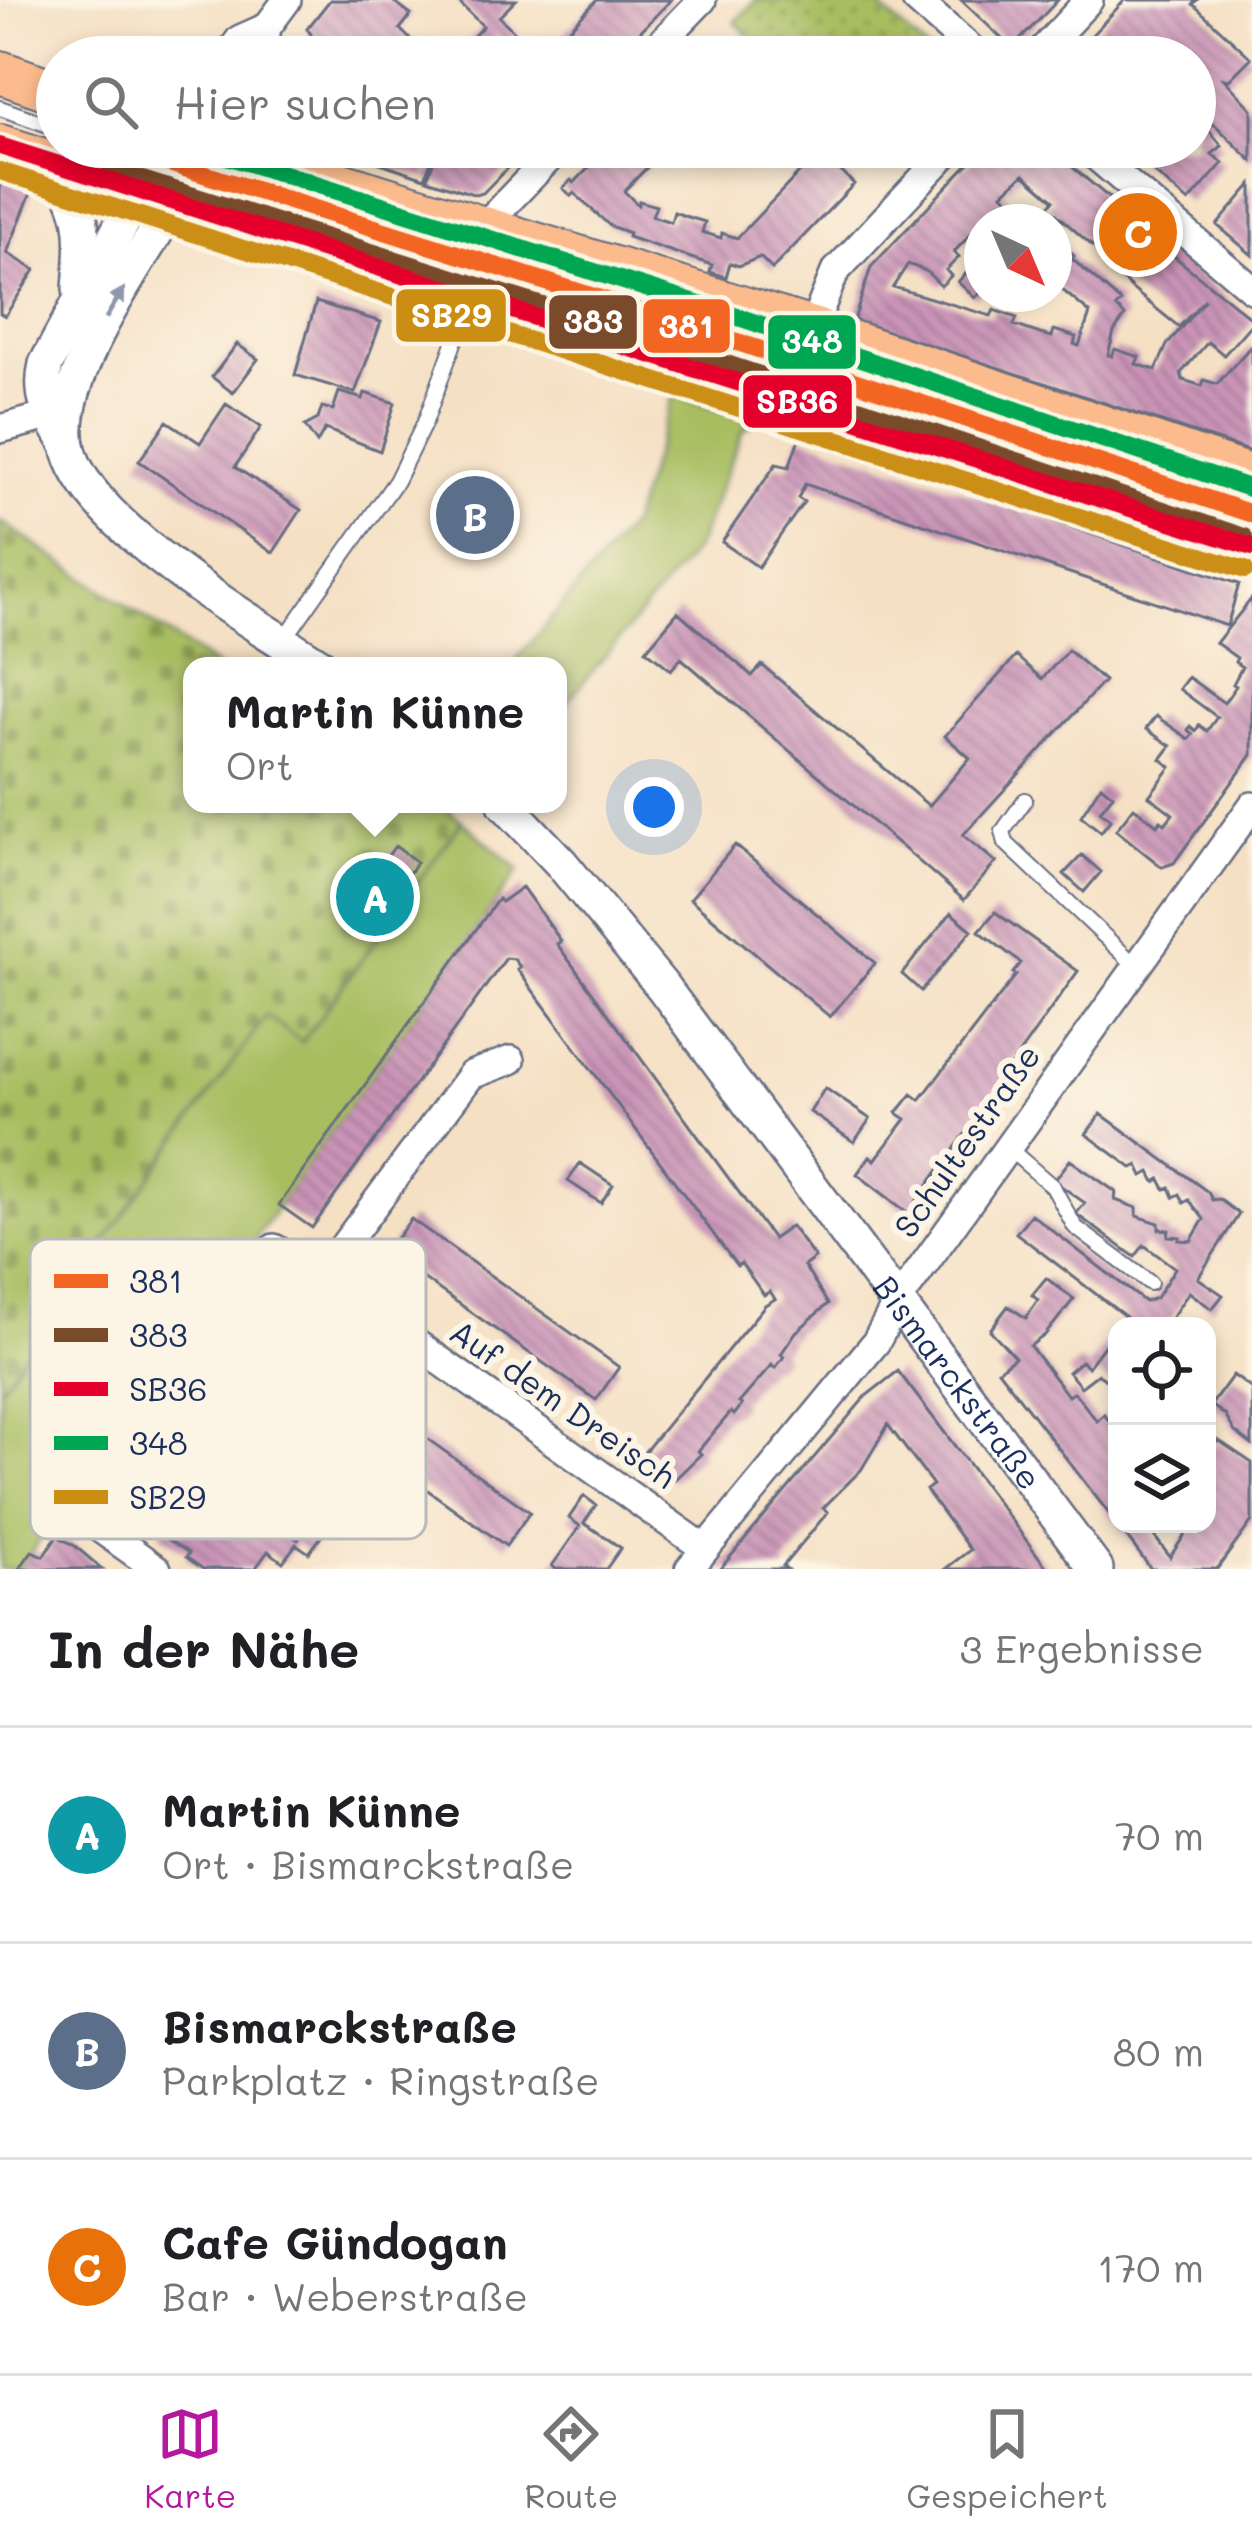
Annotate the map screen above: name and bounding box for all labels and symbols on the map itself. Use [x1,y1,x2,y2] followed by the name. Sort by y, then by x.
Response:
[1099,187,1177,277] pin: C
[964,204,1072,312] north arrow
[103,286,124,320] one-way arrow
[394,287,508,344] line badge: SB29
[410,292,492,335] text: SB29
[547,293,639,351] line badge: 383
[641,297,732,355] line badge: 381
[563,298,623,341] text: 383
[659,303,713,346] text: 381
[766,313,858,371] line badge: 348
[781,318,843,361] text: 348
[741,373,854,430] line badge: SB36
[756,378,838,421] text: SB36
[436,470,514,560] pin: B
[624,777,684,837] your location
[336,852,414,942] pin: A
[883,1035,1048,1245] street label: Schultestraße
[30,1239,426,1539] legend
[129,1258,183,1301] text: 381
[865,1266,1052,1497] street label: Bismarckstraße
[442,1309,685,1497] street label: Auf dem Dreisch
[129,1312,188,1355] text: 383
[129,1366,207,1409] text: SB36
[129,1420,188,1463] text: 348
[129,1474,206,1517] text: SB29

